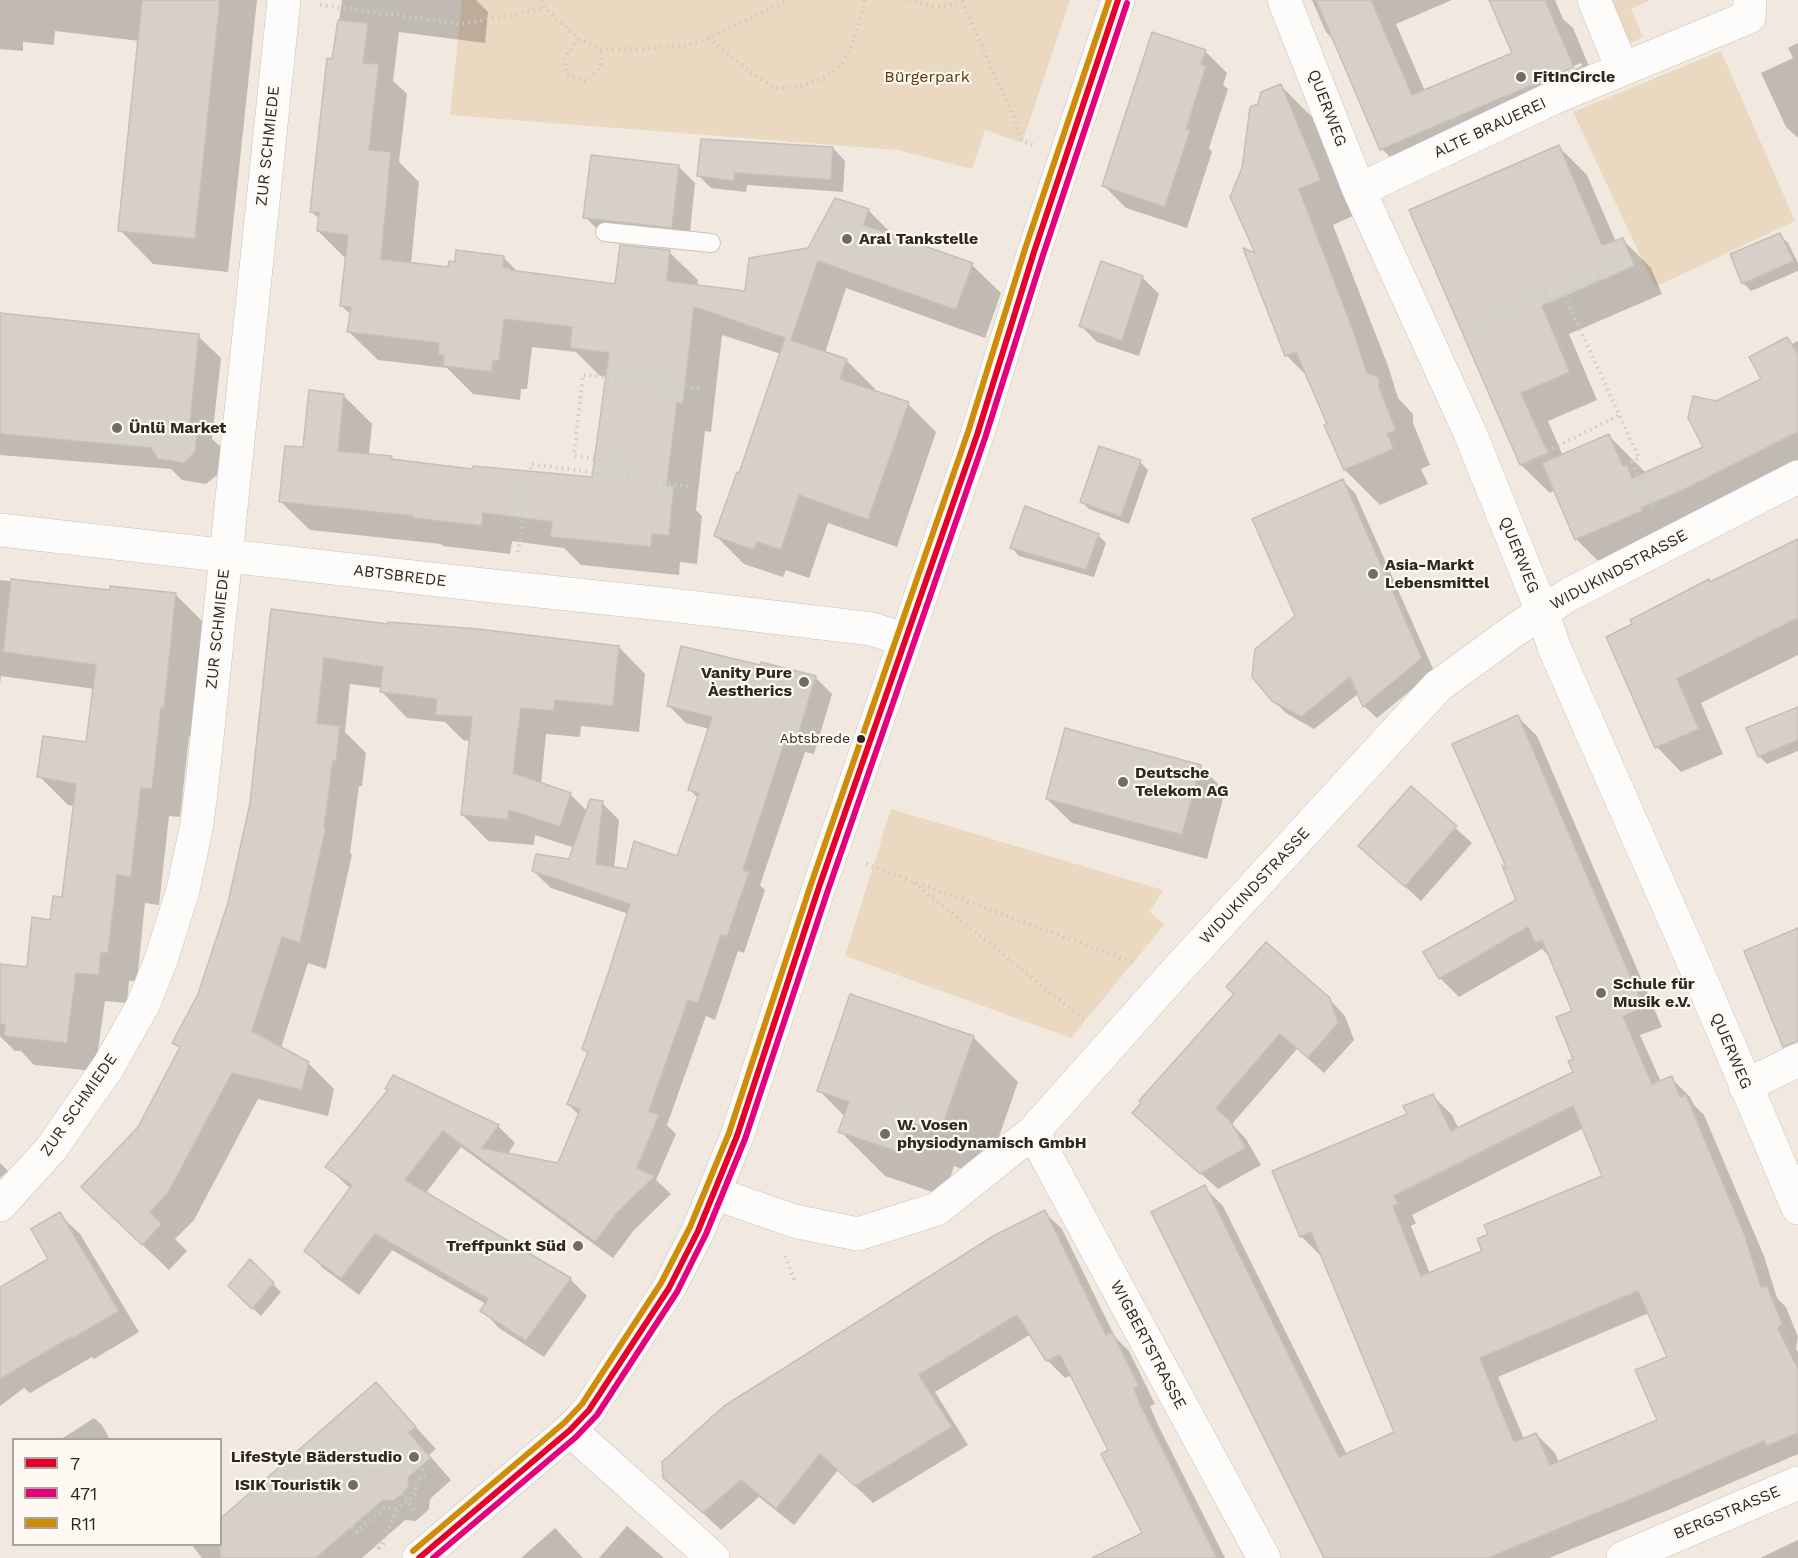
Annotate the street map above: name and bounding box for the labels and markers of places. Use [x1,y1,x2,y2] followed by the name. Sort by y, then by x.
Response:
[1533,67,1615,87] place label: FitInCircle
[1514,70,1528,84] marker: FitInCircle
[859,229,978,249] place label: Aral Tankstelle
[840,232,854,246] marker: Aral Tankstelle
[129,418,226,438] place label: Ünlü Market
[110,421,124,435] marker: Ünlü Market
[1385,555,1489,593] place label: Asia-Markt Lebensmittel
[1366,567,1380,581] marker: Asia-Markt Lebensmittel
[701,663,792,701] place label: Vanity Pure Àestherics
[797,675,811,689] marker: Vanity Pure Àestherics
[780,731,850,747] place label: Abtsbrede
[855,733,867,745] marker: Abtsbrede
[1135,763,1228,801] place label: Deutsche Telekom AG
[1116,775,1130,789] marker: Deutsche Telekom AG
[1613,974,1695,1012] place label: Schule für Musik e.V.
[1594,986,1608,1000] marker: Schule für Musik e.V.
[897,1115,1087,1153] place label: W. Vosen physiodynamisch GmbH
[878,1127,892,1141] marker: W. Vosen physiodynamisch GmbH
[446,1236,566,1256] place label: Treffpunkt Süd
[571,1239,585,1253] marker: Treffpunkt Süd
[231,1447,402,1467] place label: LifeStyle Bäderstudio
[407,1450,421,1464] marker: LifeStyle Bäderstudio
[235,1475,341,1495] place label: ISIK Touristik
[346,1478,360,1492] marker: ISIK Touristik

